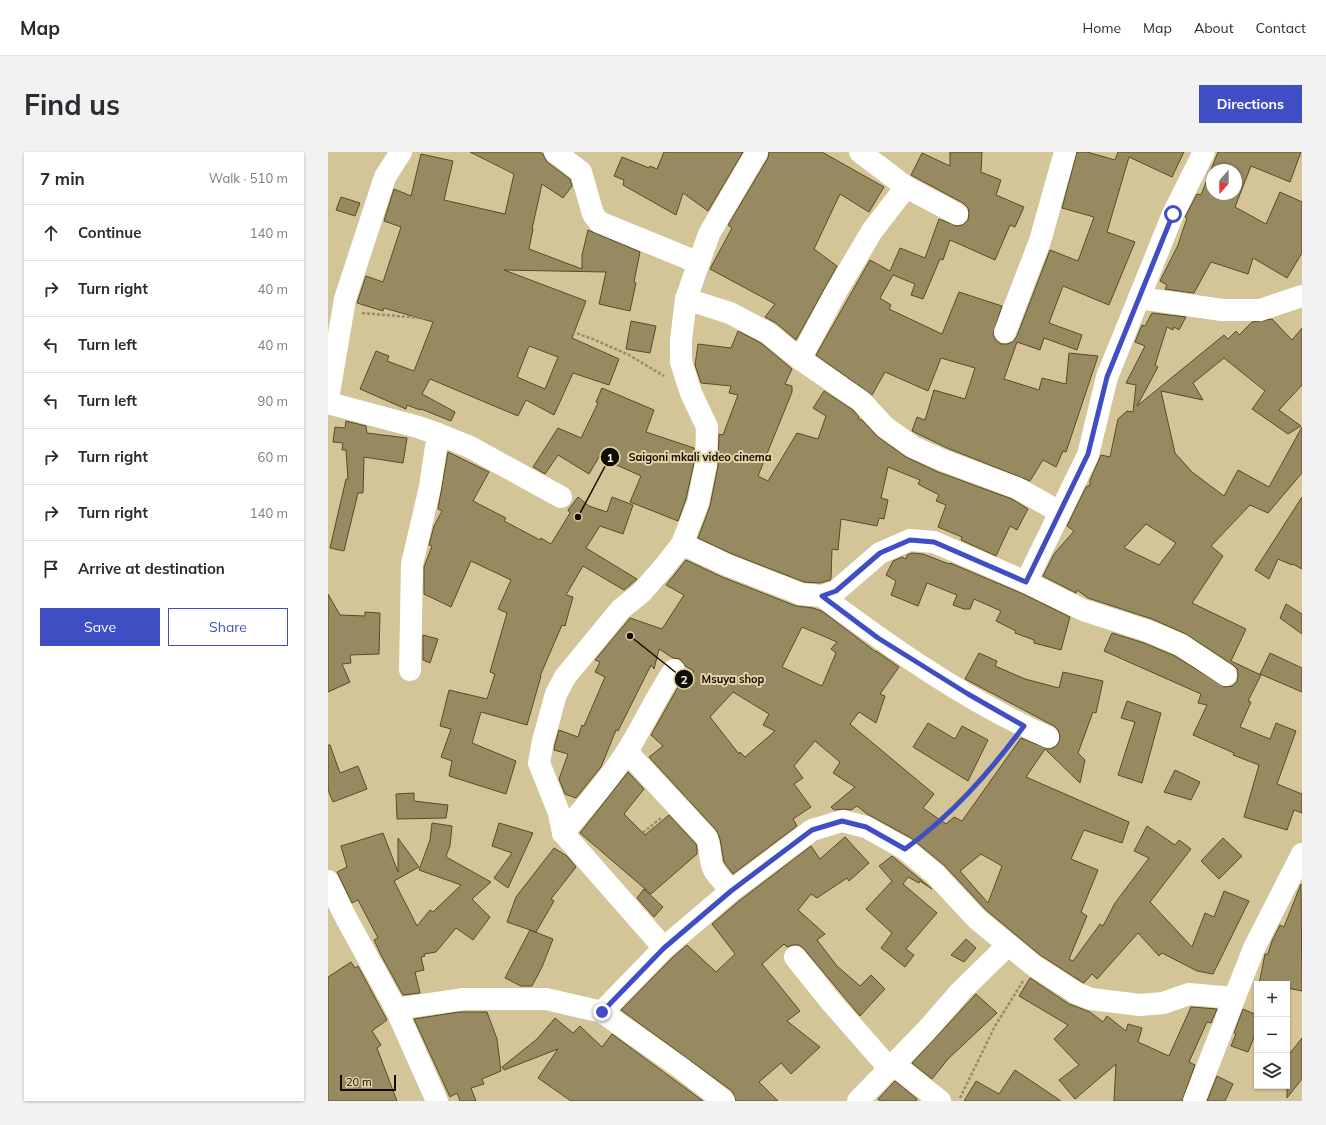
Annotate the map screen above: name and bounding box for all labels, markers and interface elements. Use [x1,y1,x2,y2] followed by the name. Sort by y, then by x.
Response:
[20,16,60,40] text: Map
[1082,19,1121,37] text: Home
[1143,19,1172,37] text: Map
[1194,19,1234,37] text: About
[1256,19,1306,37] text: Contact
[1199,85,1302,123] button: Directions
[24,87,120,122] text: Find us
[1206,164,1242,200] north arrow
[40,168,85,189] text: 7 min
[209,170,288,186] text: Walk · 510 m
[1164,205,1182,223] route start
[40,222,62,244] icon: ahead
[78,223,141,242] text: Continue
[250,225,288,241] text: 140 m
[40,278,62,300] icon: right
[78,279,148,298] text: Turn right
[258,281,288,297] text: 40 m
[40,334,62,356] icon: left
[78,335,137,354] text: Turn left
[258,337,288,353] text: 40 m
[40,390,62,412] icon: left
[78,391,137,410] text: Turn left
[258,393,288,409] text: 90 m
[40,446,62,468] icon: right
[600,446,780,469] callout: Saigoni mkali video cinema
[78,447,148,466] text: Turn right
[258,449,288,465] text: 60 m
[606,450,614,465] text: 1
[628,450,772,464] text: Saigoni mkali video cinema
[40,502,62,524] icon: right
[78,503,148,522] text: Turn right
[250,505,288,521] text: 140 m
[40,558,62,580] icon: arrive
[78,559,225,578] text: Arrive at destination
[40,608,160,646] button: Save
[168,608,288,646] button: Share
[674,668,772,691] callout: Msuya shop
[680,672,688,687] text: 2
[702,672,765,686] text: Msuya shop
[1254,981,1290,1089] map controls
[1254,981,1290,1017] button: +
[593,1003,611,1021] route end
[1254,1017,1290,1053] button: −
[1254,1053,1290,1089] button: layers
[340,1073,396,1092] scale bar
[346,1075,372,1089] text: 20 m

